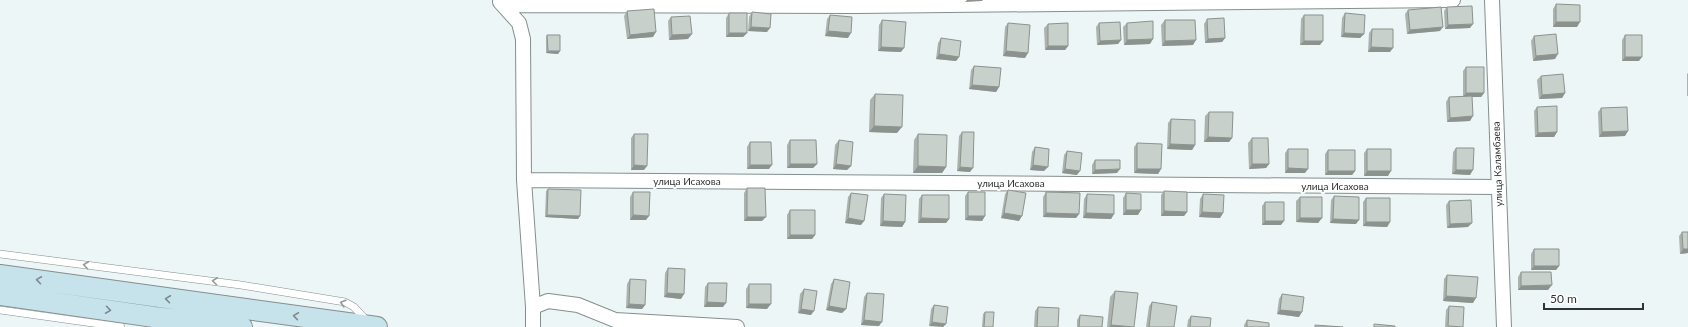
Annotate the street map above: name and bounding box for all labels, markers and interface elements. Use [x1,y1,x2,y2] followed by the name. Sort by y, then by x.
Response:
[1490,121,1504,207] street label: улица Каламбаева
[653,175,721,187] street label: улица Исахова
[977,177,1045,189] street label: улица Исахова
[1301,180,1369,192] street label: улица Исахова
[83,261,89,270] one-way arrow
[36,276,42,285] one-way arrow
[212,277,218,286] one-way arrow
[1544,285,1643,311] scale bar
[1550,291,1577,306] text: 50 m
[165,294,171,303] one-way arrow
[340,299,347,308] one-way arrow
[105,305,111,314] one-way arrow
[293,312,299,321] one-way arrow

